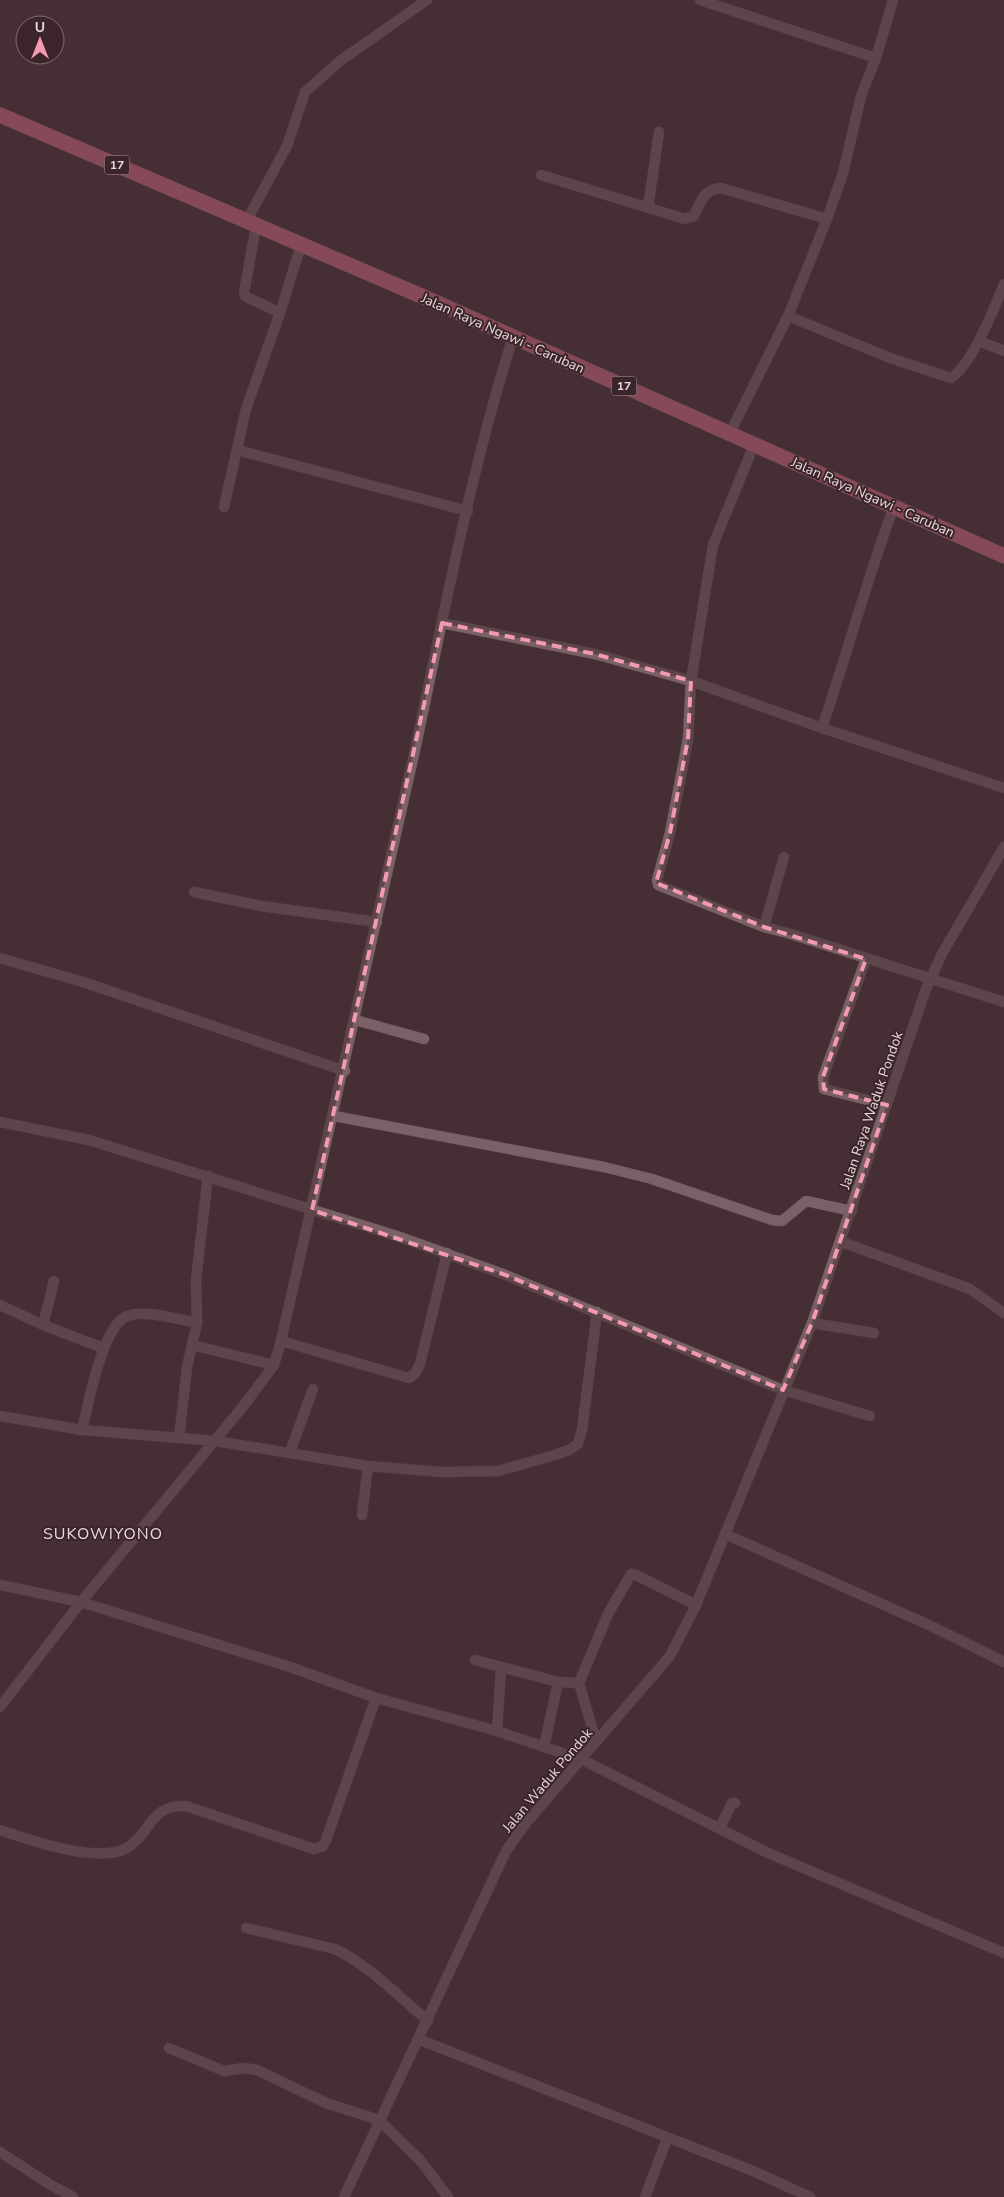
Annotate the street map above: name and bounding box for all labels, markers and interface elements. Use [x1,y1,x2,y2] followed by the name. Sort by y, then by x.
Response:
[15,15,65,65] north arrow
[35,18,45,37] text: U
[104,156,130,174] road number: 17
[417,288,587,378] street label: Jalan Raya Ngawi - Caruban
[612,376,636,396] road number: 17
[787,452,957,542] street label: Jalan Raya Ngawi - Caruban
[835,1028,908,1193] street label: Jalan Raya Waduk Pondok
[43,1523,163,1545] district label: SUKOWIYONO
[497,1723,597,1837] street label: Jalan Waduk Pondok

